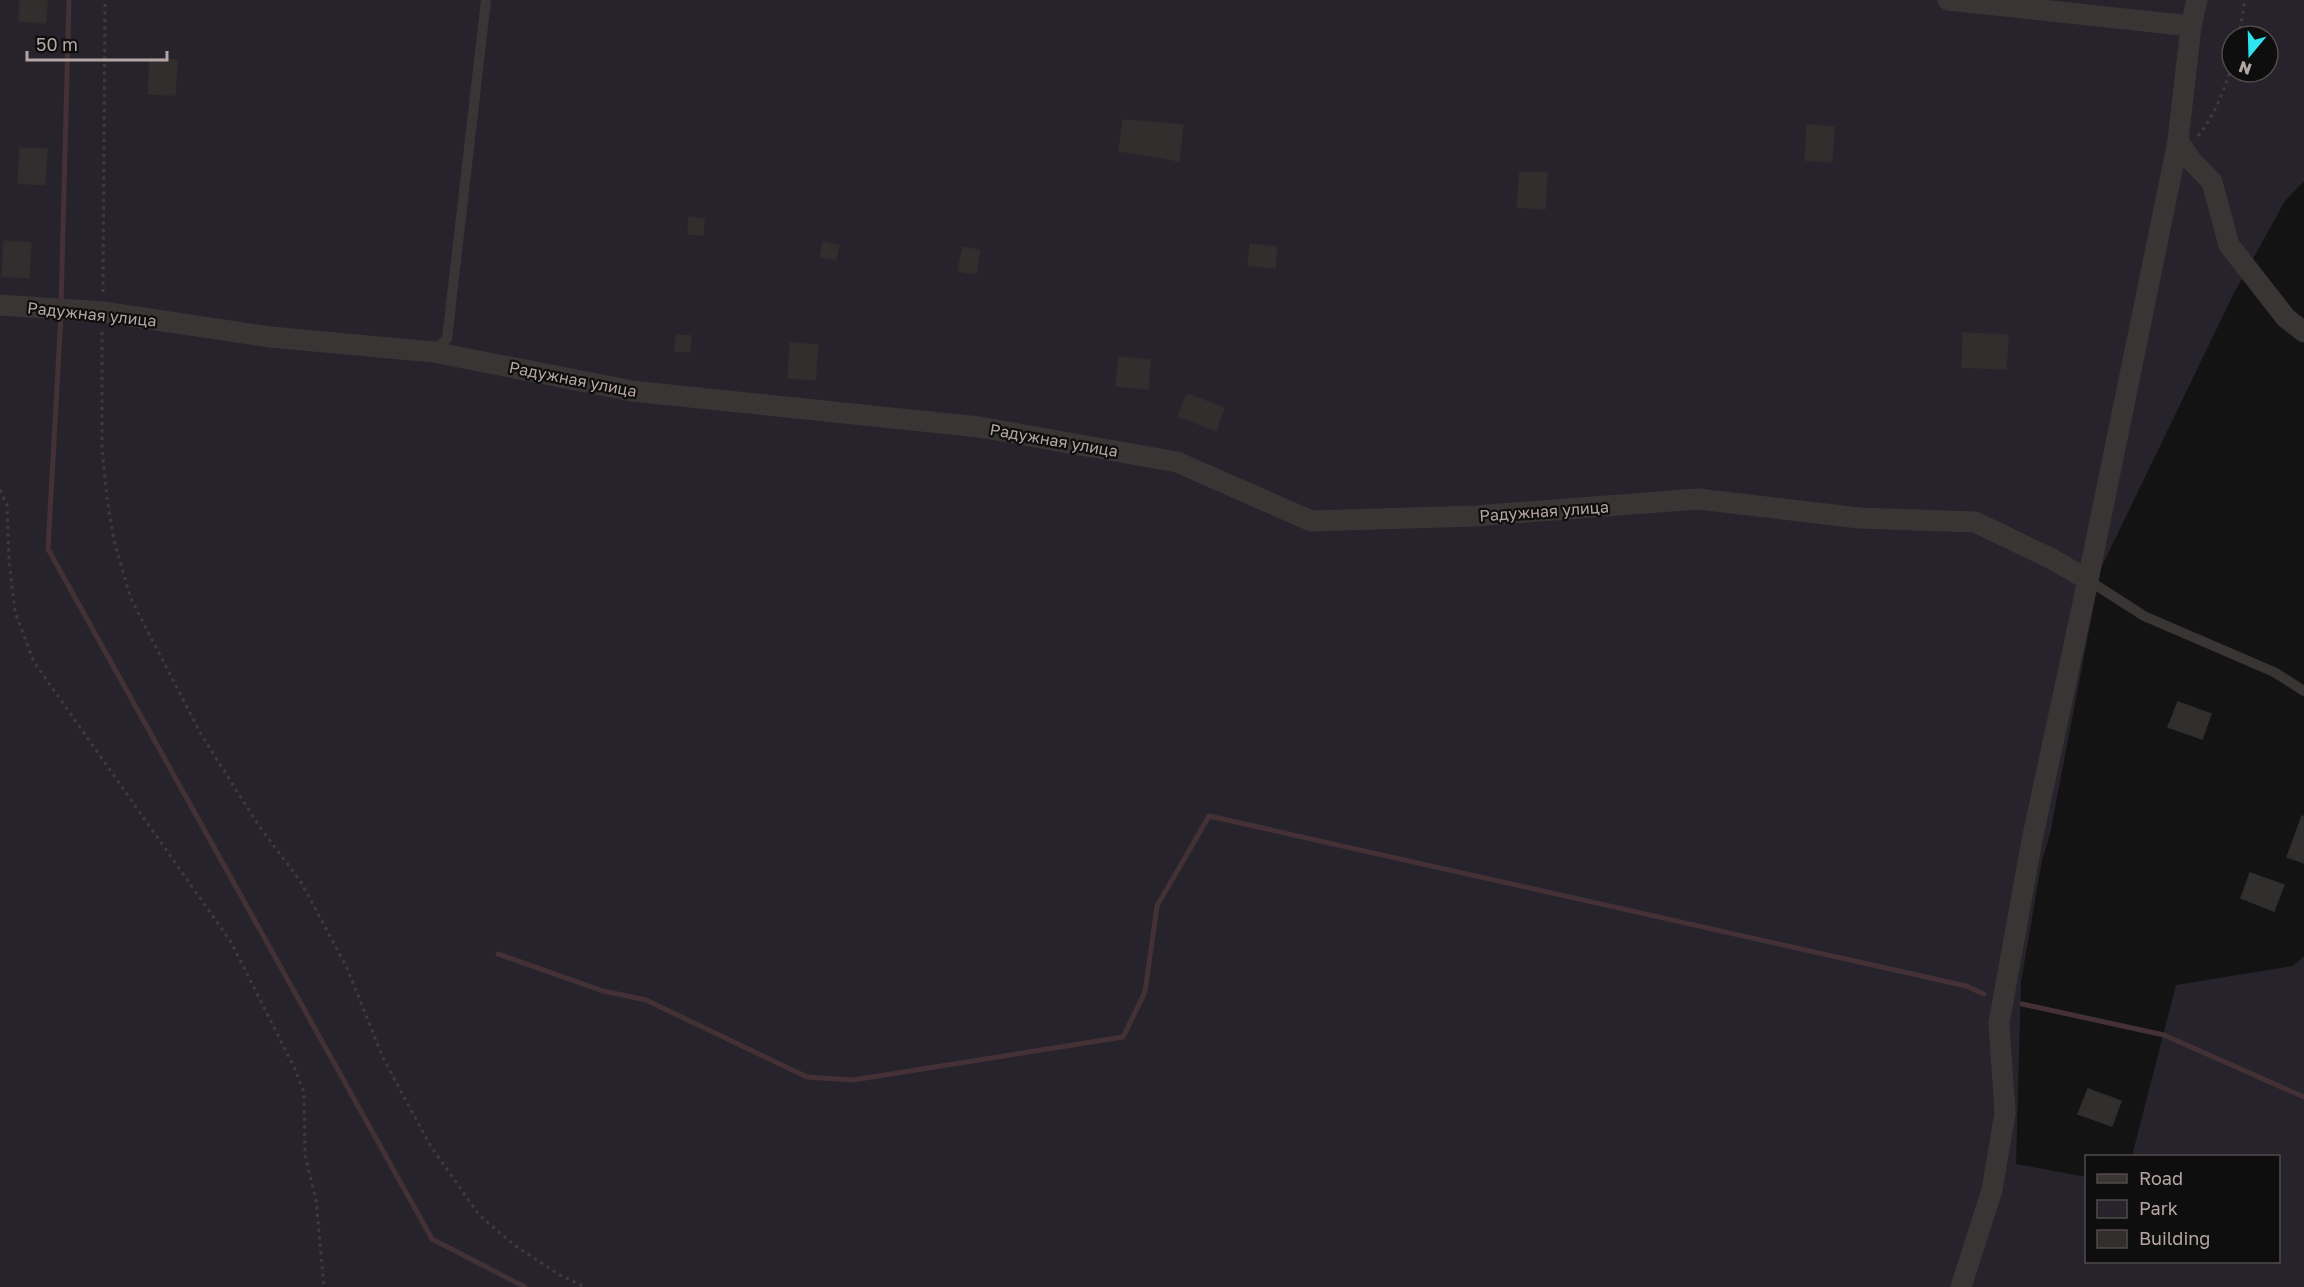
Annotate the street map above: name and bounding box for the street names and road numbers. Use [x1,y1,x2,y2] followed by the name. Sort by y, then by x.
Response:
[26,297,158,331] street label: Радужная улица
[507,357,639,401] street label: Радужная улица
[988,419,1120,461] street label: Радужная улица
[1479,496,1609,526] street label: Радужная улица

